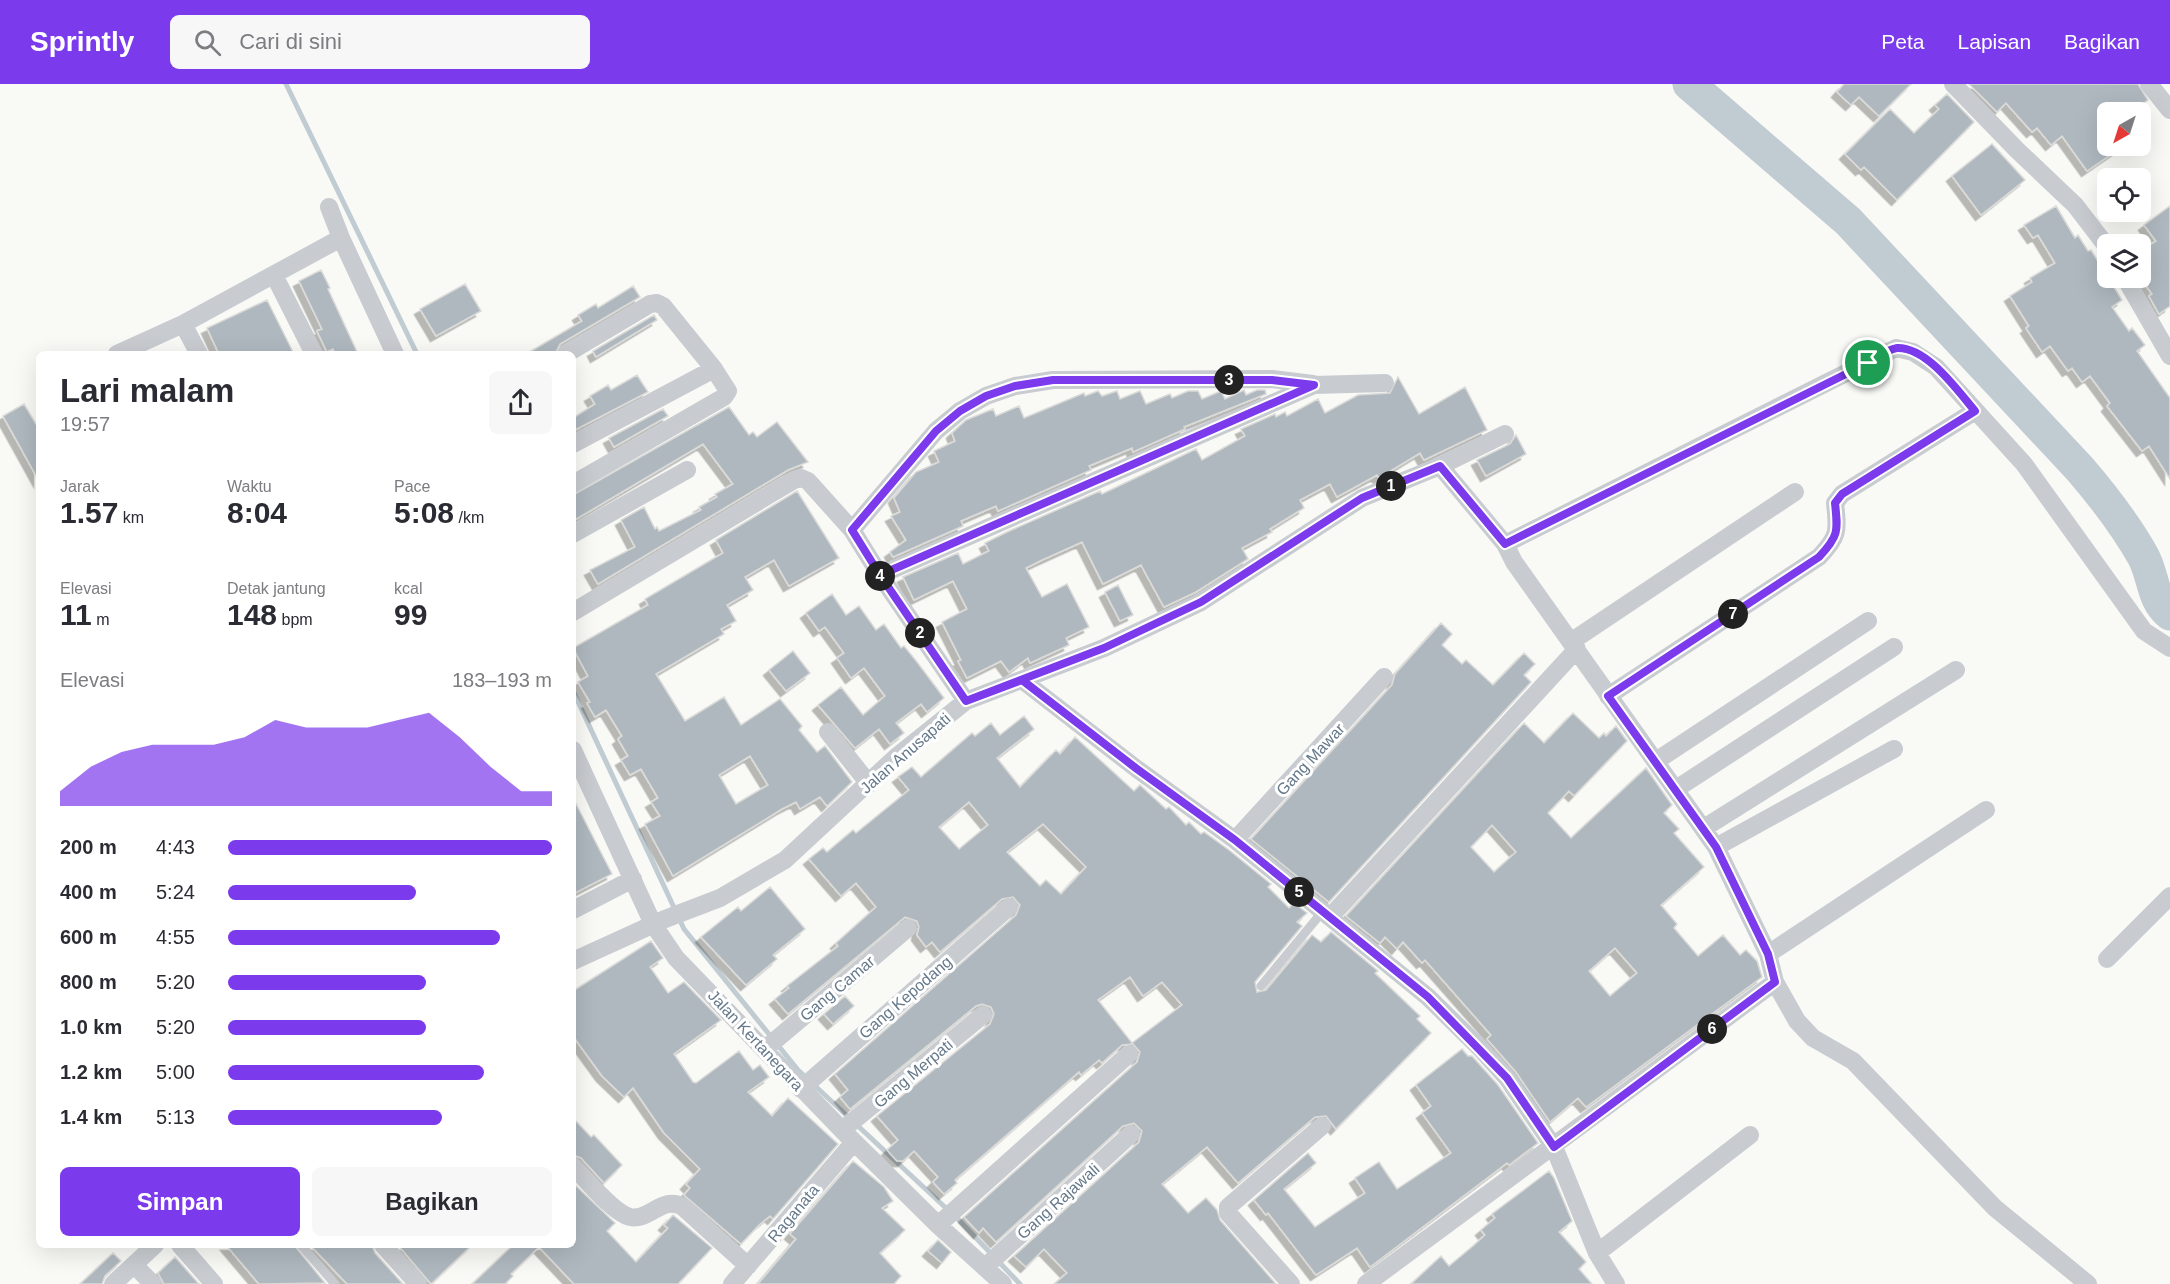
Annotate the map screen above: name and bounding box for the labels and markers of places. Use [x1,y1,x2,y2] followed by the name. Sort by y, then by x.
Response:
[1842,337,1893,388] pin
[1214,365,1244,395] pin: 3
[1376,471,1406,501] pin: 1
[865,561,895,591] pin: 4
[1718,599,1748,629] pin: 7
[905,618,935,648] pin: 2
[1284,877,1314,907] pin: 5
[1697,1014,1727,1044] pin: 6

